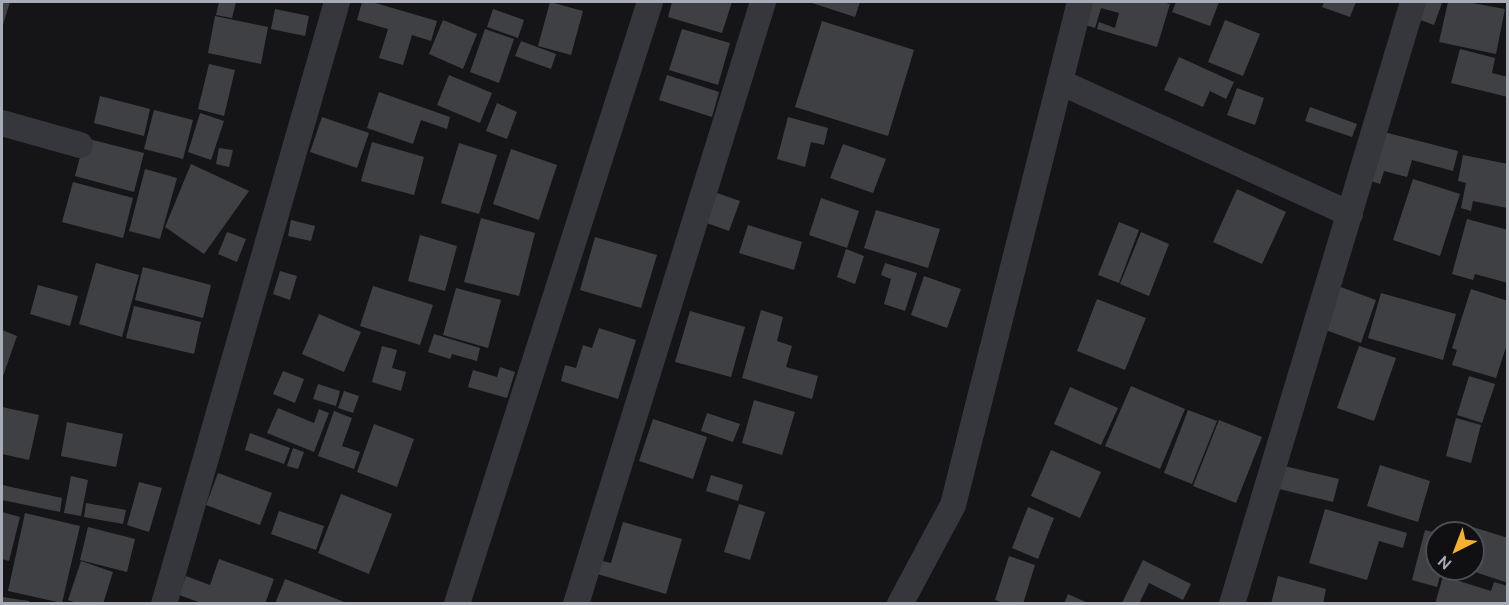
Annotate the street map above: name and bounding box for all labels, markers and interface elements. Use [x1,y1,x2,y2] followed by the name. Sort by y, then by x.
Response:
[1425,521,1485,581] north arrow
[1434,552,1455,574] text: N

